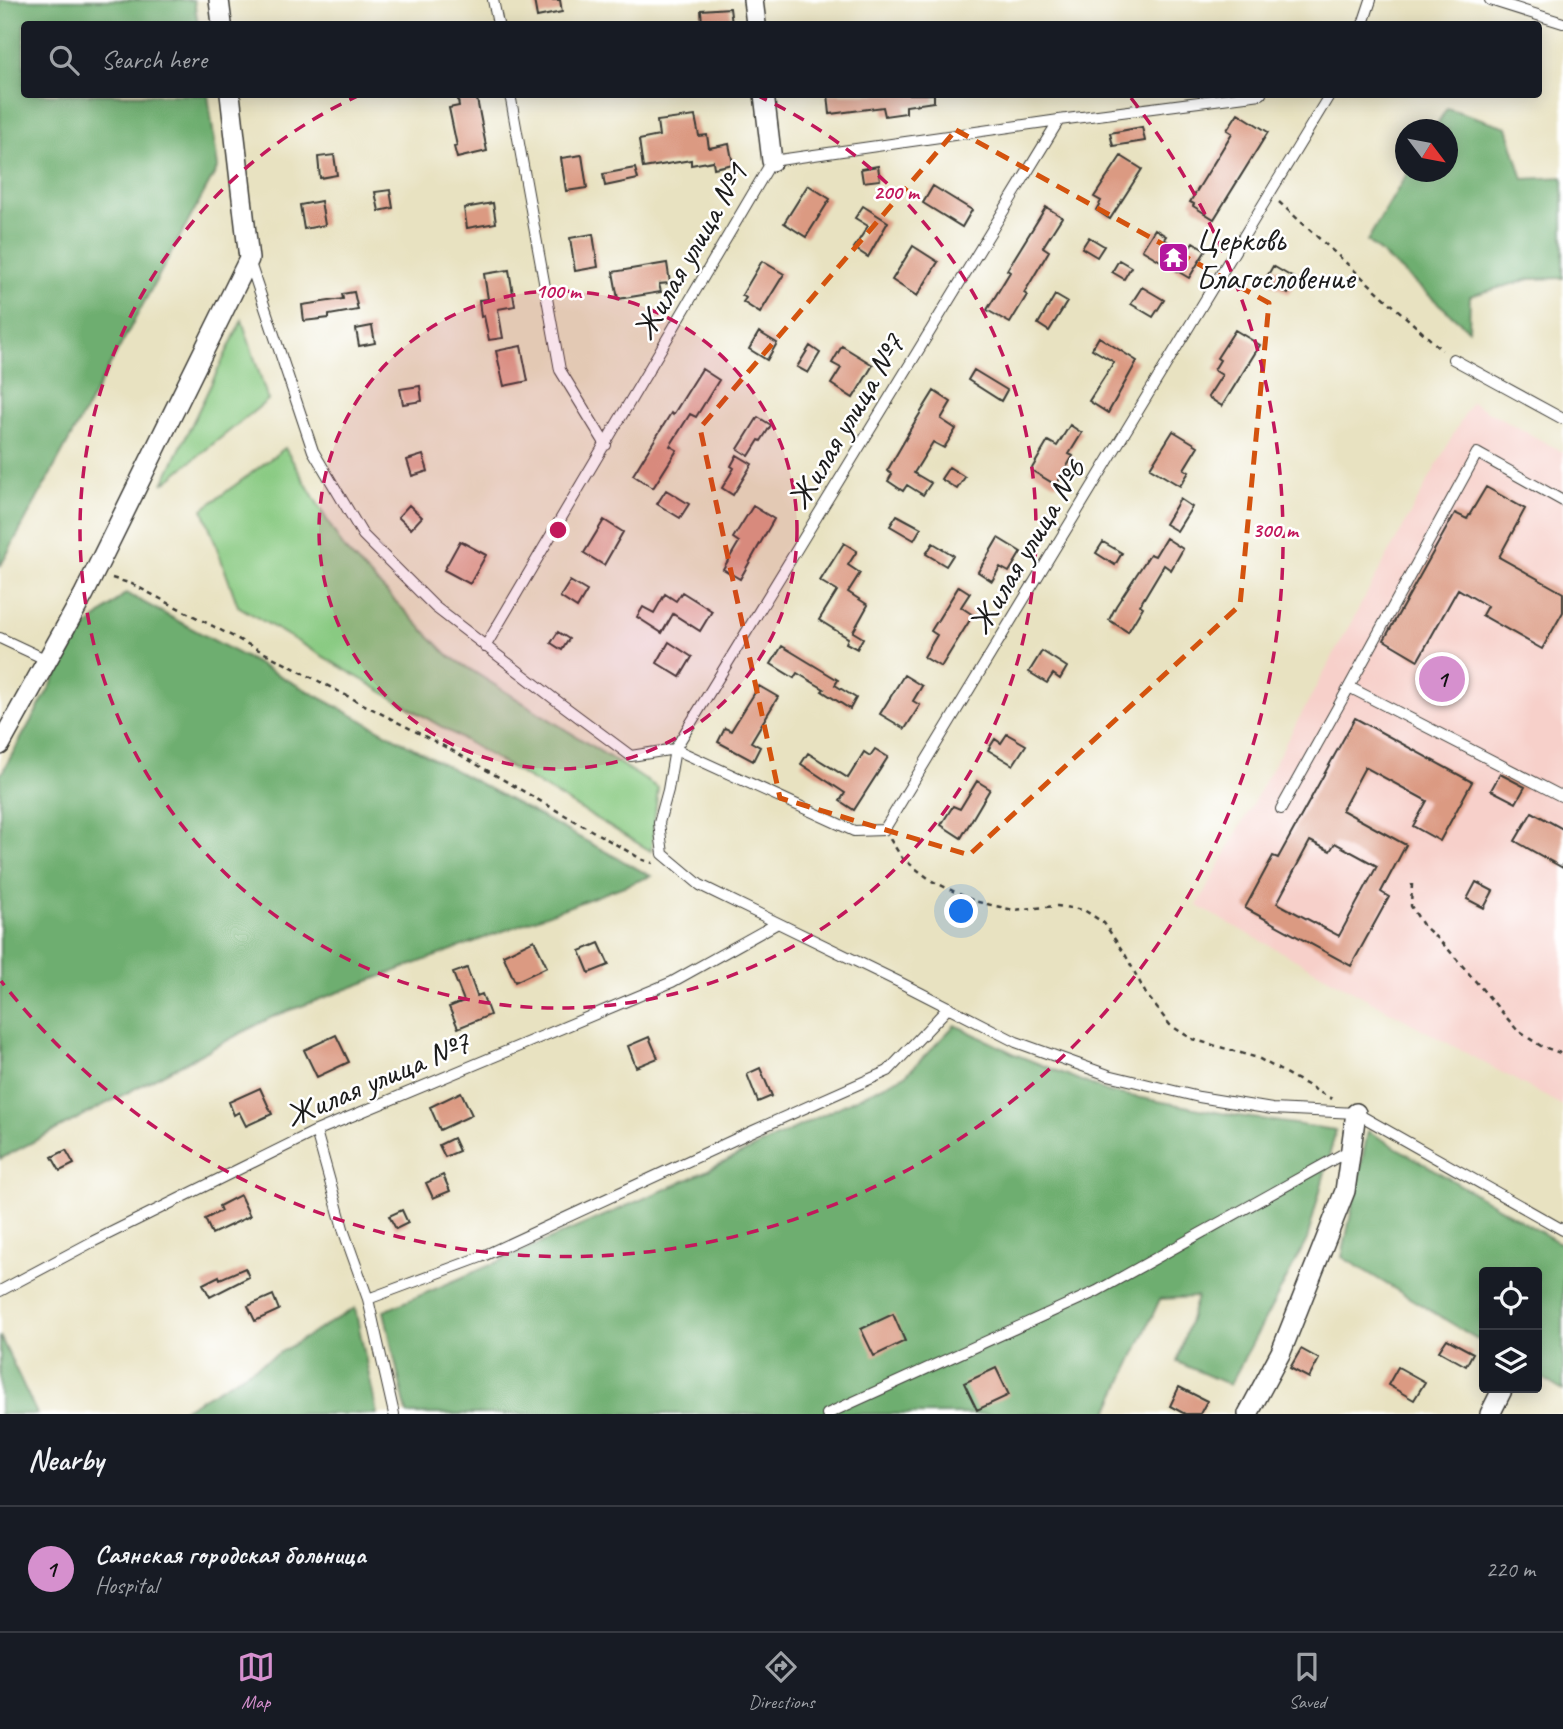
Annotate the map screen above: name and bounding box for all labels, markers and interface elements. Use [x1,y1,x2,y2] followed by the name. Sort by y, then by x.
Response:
[21,21,1542,98] search box
[45,41,83,79] icon: search
[101,43,207,76] text: Search here
[1395,119,1458,182] north arrow
[622,154,758,347] street label: Жилая улица №1
[873,179,921,205] text: 200 m
[1196,219,1357,299] place label: Церковь Благословение
[1156,241,1190,275] temple icon: Церковь Благословение
[535,278,583,304] text: 100 m
[777,324,916,517] street label: Жилая улица №7
[958,450,1096,642] street label: Жилая улица №6
[1252,517,1300,543] text: 300 m
[546,518,570,542] centre of rings
[1419,653,1465,705] pin: 1
[944,894,978,928] your location
[279,1020,478,1137] street label: Жилая улица №7
[1479,1267,1542,1393] map controls
[1479,1267,1542,1330] button: locate
[1479,1330,1542,1393] button: layers
[28,1441,104,1479] text: Nearby
[95,1538,366,1571] text: Саянская городская больница
[46,1555,56,1584] text: 1
[1486,1555,1535,1584] text: 220 m
[95,1571,158,1600] text: Hospital
[237,1648,275,1714] tab: Map
[748,1648,815,1714] tab: Directions
[1288,1648,1326,1714] tab: Saved

